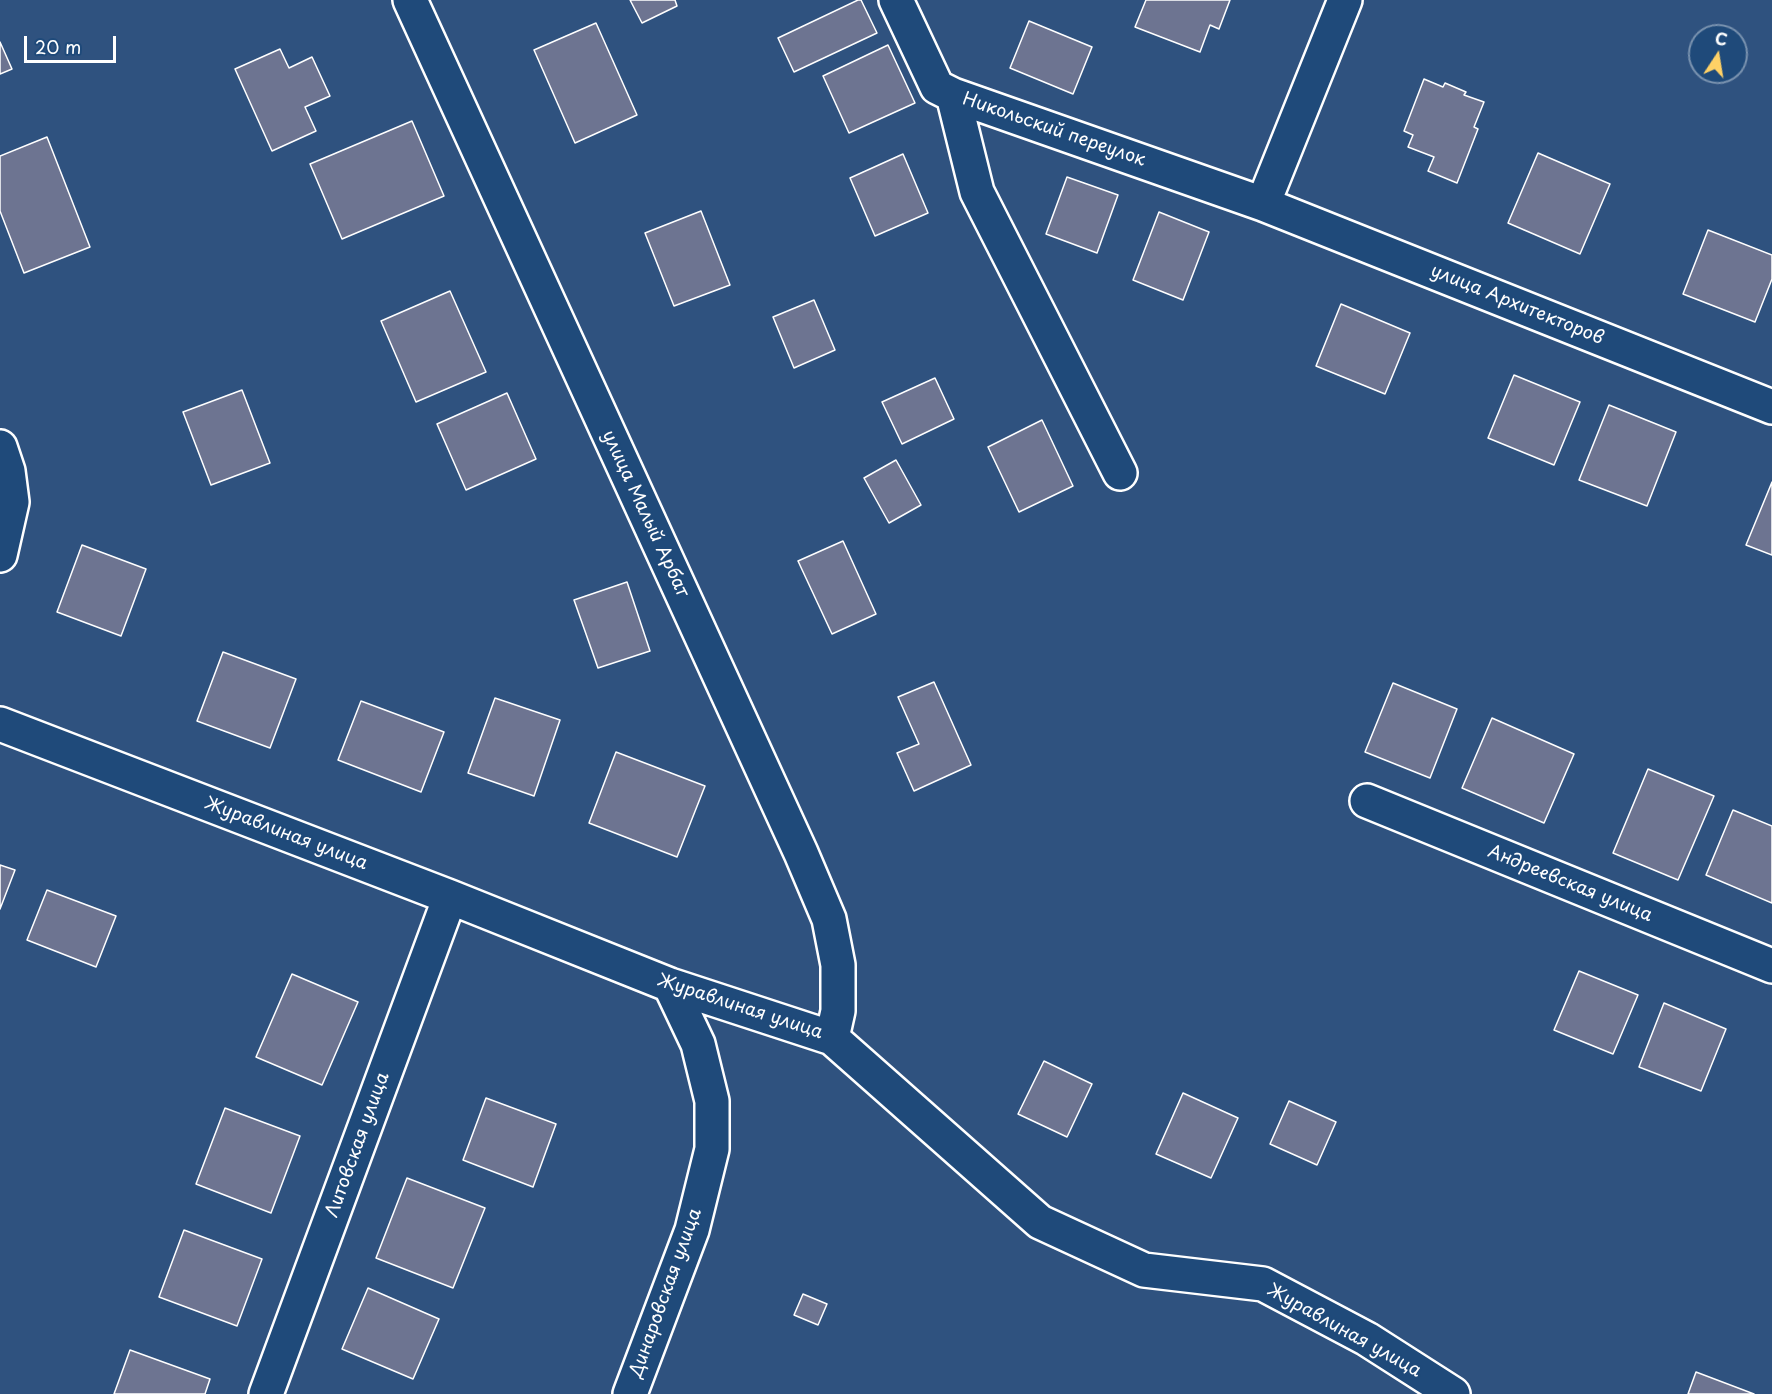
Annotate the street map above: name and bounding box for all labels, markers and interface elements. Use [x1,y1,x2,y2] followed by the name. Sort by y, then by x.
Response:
[27,24,118,62] scale bar
[1688,24,1748,84] north arrow
[1713,25,1730,51] text: С
[35,33,81,60] text: 20 m
[960,89,1148,171] street label: Никольский переулок
[1427,260,1607,350] street label: улица Архитекторов
[597,427,693,601] street label: улица Малый Арбат
[201,793,371,875] street label: Журавлиная улица
[1485,841,1655,927] street label: Андреевская улица
[655,970,825,1044] street label: Журавлиная улица
[322,1069,394,1221] street label: Литовская улица
[625,1206,707,1380] street label: Динаровская улица
[1263,1280,1425,1382] street label: Журавлиная улица

